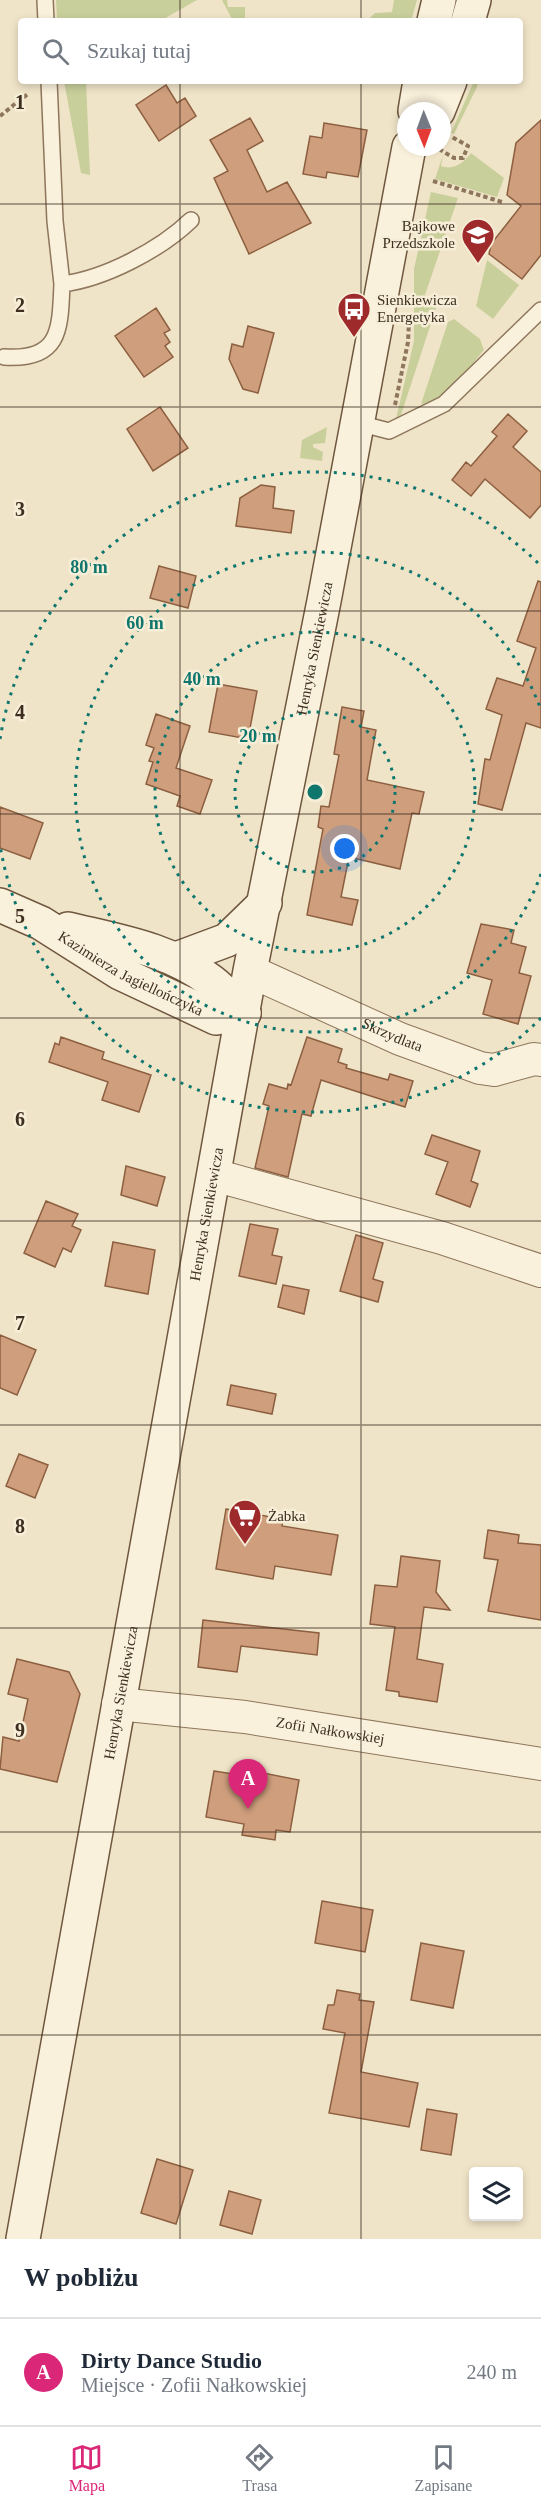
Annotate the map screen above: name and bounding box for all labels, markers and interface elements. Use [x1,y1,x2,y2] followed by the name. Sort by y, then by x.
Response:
[18,18,523,84] search box
[39,35,72,68] icon: search
[87,38,191,63] text: Szukaj tutaj
[15,91,25,113] text: 1
[397,102,451,156] north arrow
[460,217,496,264] school or university icon: Bajkowe Przedszkole
[383,218,455,251] place label: Bajkowe Przedszkole
[336,291,372,338] bus stop icon: Sienkiewicza Energetyka
[377,292,457,325] place label: Sienkiewicza Energetyka
[15,294,25,316] text: 2
[15,498,25,520] text: 3
[70,557,108,577] text: 80 m
[293,580,335,717] street label: Henryka Sienkiewicza
[126,613,164,633] text: 60 m
[183,669,221,689] text: 40 m
[15,701,25,723] text: 4
[239,726,277,746] text: 20 m
[305,782,325,802] centre of rings
[330,834,359,863] your location
[15,905,25,927] text: 5
[55,928,206,1019] street label: Kazimierza Jagiellończyka
[360,1015,425,1055] street label: Skrzydlata
[15,1108,25,1130] text: 6
[187,1146,226,1282] street label: Henryka Sienkiewicza
[15,1312,25,1334] text: 7
[227,1498,263,1545] supermarket icon: Żabka
[268,1508,306,1524] place label: Żabka
[15,1515,25,1537] text: 8
[101,1624,141,1761] street label: Henryka Sienkiewicza
[275,1714,386,1747] street label: Zofii Nałkowskiej
[15,1719,25,1741] text: 9
[228,1760,268,1809] pin: A
[469,2167,523,2221] map controls
[469,2167,523,2221] button: layers
[24,2263,138,2292] text: W pobliżu
[81,2348,262,2373] text: Dirty Dance Studio
[36,2361,51,2383] text: A
[466,2361,517,2383] text: 240 m
[81,2374,307,2396] text: Miejsce · Zofii Nałkowskiej
[69,2441,105,2495] tab: Mapa
[242,2441,277,2495] tab: Trasa
[415,2441,472,2495] tab: Zapisane

